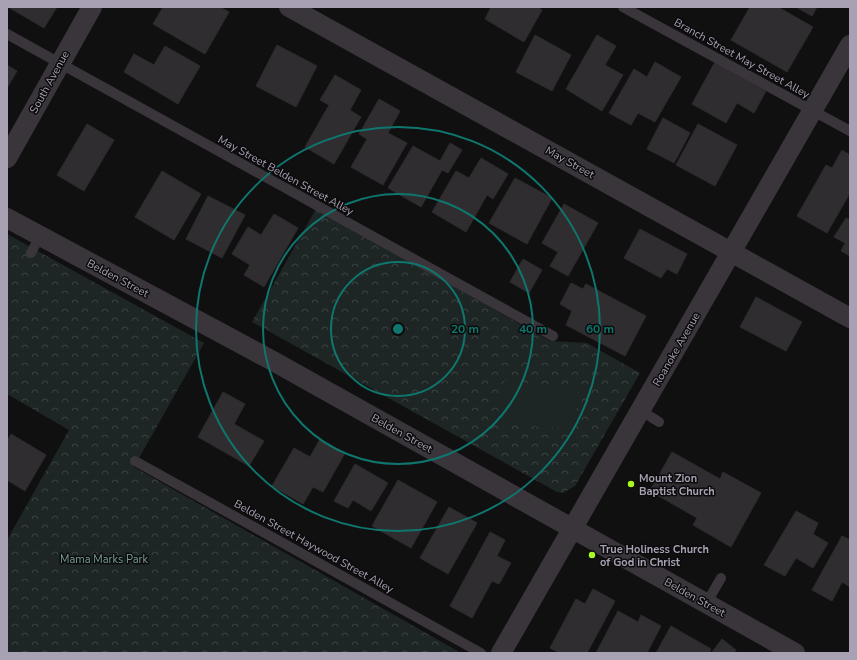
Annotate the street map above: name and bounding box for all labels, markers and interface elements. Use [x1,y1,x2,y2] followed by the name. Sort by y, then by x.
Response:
[671,15,813,102] street label: Branch Street May Street Alley
[26,48,73,116] street label: South Avenue
[215,132,357,219] street label: May Street Belden Street Alley
[543,143,597,182] street label: May Street
[84,256,151,301] street label: Belden Street
[649,309,704,389] street label: Roanoke Avenue
[451,321,479,337] text: 20 m
[519,321,547,337] text: 40 m
[586,321,614,337] text: 60 m
[391,322,405,336] centre of rings
[368,410,435,457] street label: Belden Street
[639,471,715,499] place label: Mount Zion Baptist Church
[626,479,636,489] marker: Mount Zion Baptist Church
[231,496,396,597] street label: Belden Street Haywood Street Alley
[600,542,709,570] place label: True Holiness Church of God in Christ
[587,550,597,560] marker: True Holiness Church of God in Christ
[60,552,148,567] park label: Mama Marks Park
[661,574,728,621] street label: Belden Street

